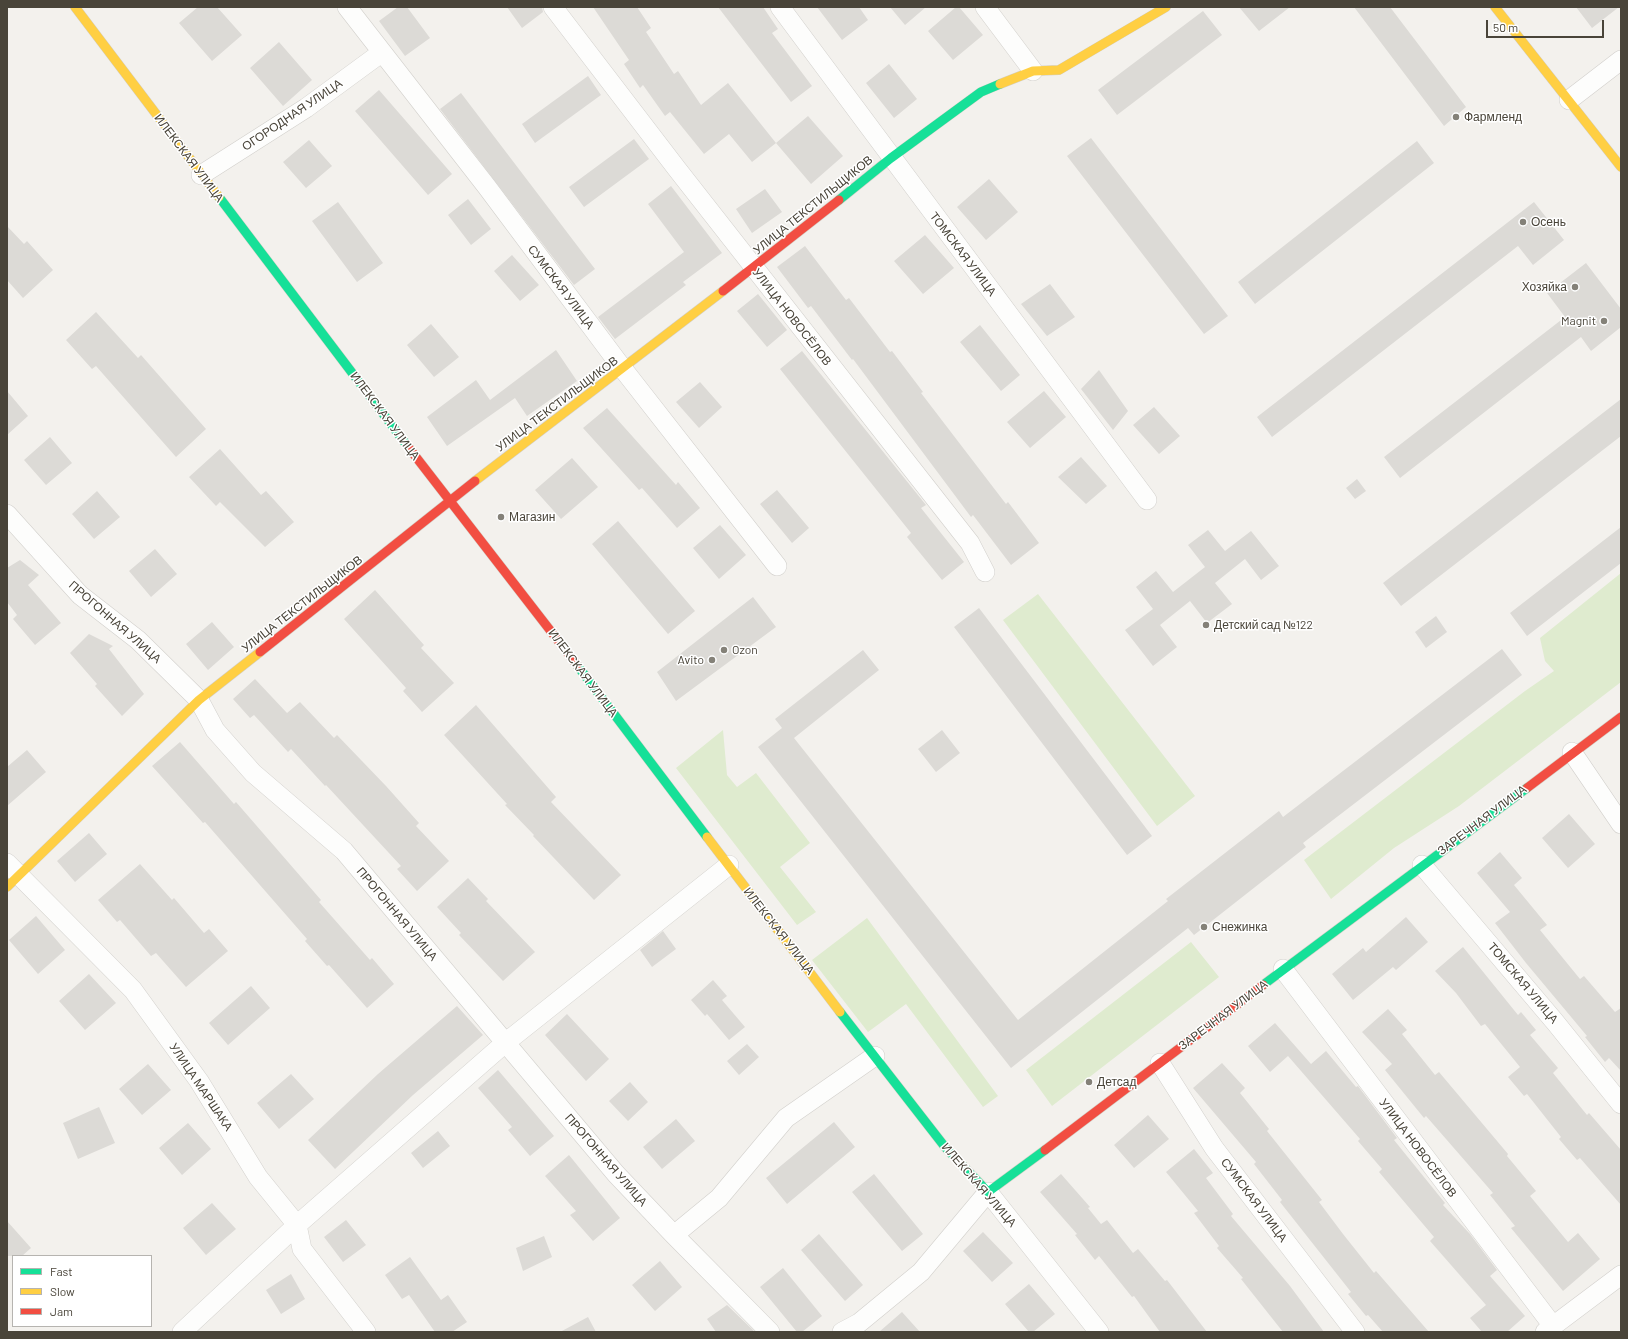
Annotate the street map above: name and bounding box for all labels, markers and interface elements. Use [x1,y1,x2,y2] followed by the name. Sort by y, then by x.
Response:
[1488,12,1606,38] scale bar
[1493,20,1518,34] text: 50 m
[239,76,345,154] street label: ОГОРОДНАЯ УЛИЦА
[1464,110,1522,124] place label: Фармленд
[151,111,227,205] street label: ИЛЕКСКАЯ УЛИЦА
[1451,112,1461,122] marker: Фармленд
[750,152,876,258] street label: УЛИЦА ТЕКСТИЛЬЩИКОВ
[927,209,999,299] street label: ТОМСКАЯ УЛИЦА
[1531,215,1566,229] place label: Осень
[1518,217,1528,227] marker: Осень
[525,242,597,332] street label: СУМСКАЯ УЛИЦА
[749,265,835,369] street label: УЛИЦА НОВОСЁЛОВ
[1522,280,1567,294] place label: Хозяйка
[1570,282,1580,292] marker: Хозяйка
[1561,314,1596,328] place label: Magnit
[1599,316,1609,326] marker: Magnit
[493,353,621,455] street label: УЛИЦА ТЕКСТИЛЬЩИКОВ
[347,369,423,463] street label: ИЛЕКСКАЯ УЛИЦА
[509,510,555,524] place label: Магазин
[496,512,506,522] marker: Магазин
[239,552,365,656] street label: УЛИЦА ТЕКСТИЛЬЩИКОВ
[66,578,164,666] street label: ПРОГОННАЯ УЛИЦА
[1214,618,1313,632] place label: Детский сад №122
[1201,620,1211,630] marker: Детский сад №122
[545,626,621,720] street label: ИЛЕКСКАЯ УЛИЦА
[732,643,758,657] place label: Ozon
[719,645,729,655] marker: Ozon
[678,653,704,667] place label: Avito
[707,655,717,665] marker: Avito
[1435,782,1529,858] street label: ЗАРЕЧНАЯ УЛИЦА
[354,864,440,964] street label: ПРОГОННАЯ УЛИЦА
[740,885,818,977] street label: ИЛЕКСКАЯ УЛИЦА
[1212,920,1267,934] place label: Снежинка
[1199,922,1209,932] marker: Снежинка
[1485,940,1561,1026] street label: ТОМСКАЯ УЛИЦА
[1176,977,1270,1053] street label: ЗАРЕЧНАЯ УЛИЦА
[166,1040,236,1134] street label: УЛИЦА МАРШАКА
[1097,1075,1136,1089] place label: Детсад
[1084,1077,1094,1087] marker: Детсад
[1376,1096,1460,1200] street label: УЛИЦА НОВОСЁЛОВ
[562,1111,650,1209] street label: ПРОГОННАЯ УЛИЦА
[939,1140,1019,1230] street label: ИЛЕКСКАЯ УЛИЦА
[1218,1155,1290,1245] street label: СУМСКАЯ УЛИЦА
[12,1255,152,1327] legend
[50,1264,73,1278] text: Fast
[50,1284,75,1298] text: Slow
[50,1304,73,1318] text: Jam

